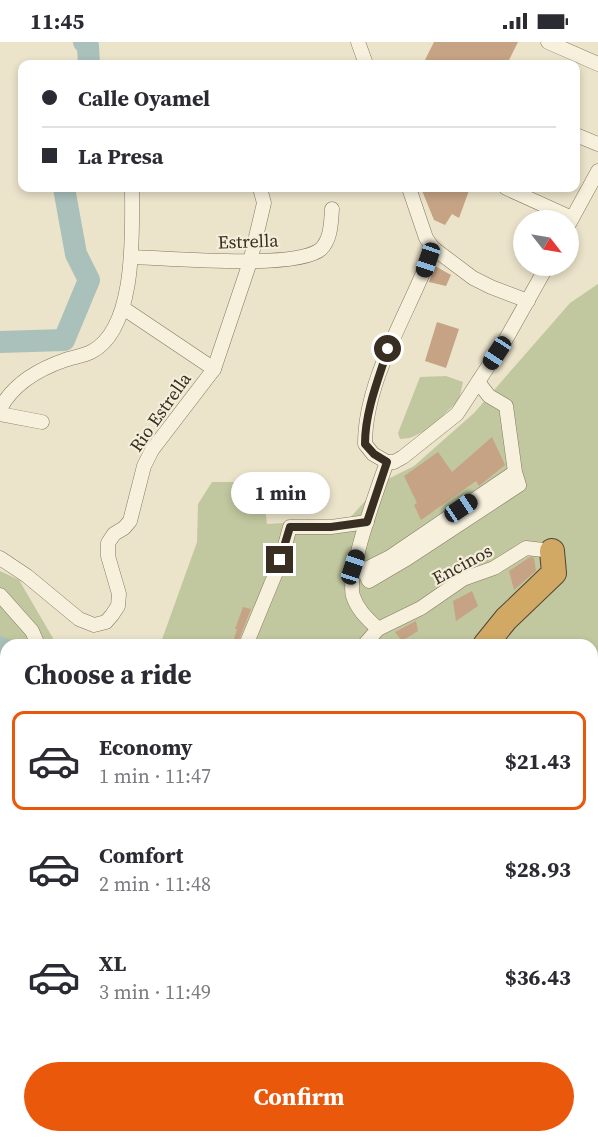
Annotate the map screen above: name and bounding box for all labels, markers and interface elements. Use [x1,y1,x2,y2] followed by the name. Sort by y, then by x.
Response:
[30,6,84,36] text: 11:45
[78,83,210,113] text: Calle Oyamel
[78,141,163,171] text: La Presa
[513,210,579,276] north arrow
[513,210,579,276] map controls
[217,227,280,255] street label: Estrella
[414,240,442,280] car
[480,333,514,373] car
[374,335,401,362] route start
[123,367,197,457] street label: Rio Estrella
[230,473,330,515] callout: 1 min
[255,479,306,507] text: 1 min
[441,490,481,526] car
[428,538,497,590] street label: Encinos
[266,546,293,573] route end
[339,547,367,587] car
[24,656,192,693] text: Choose a ride
[99,732,193,762] text: Economy
[27,734,81,788] icon: car
[505,746,571,776] text: $21.43
[99,762,211,790] text: 1 min · 11:47
[99,840,183,870] text: Comfort
[27,842,81,896] icon: car
[505,854,571,884] text: $28.93
[99,870,211,898] text: 2 min · 11:48
[99,948,126,978] text: XL
[27,950,81,1004] icon: car
[505,962,571,992] text: $36.43
[99,978,211,1006] text: 3 min · 11:49
[24,1062,574,1131] button: Confirm

